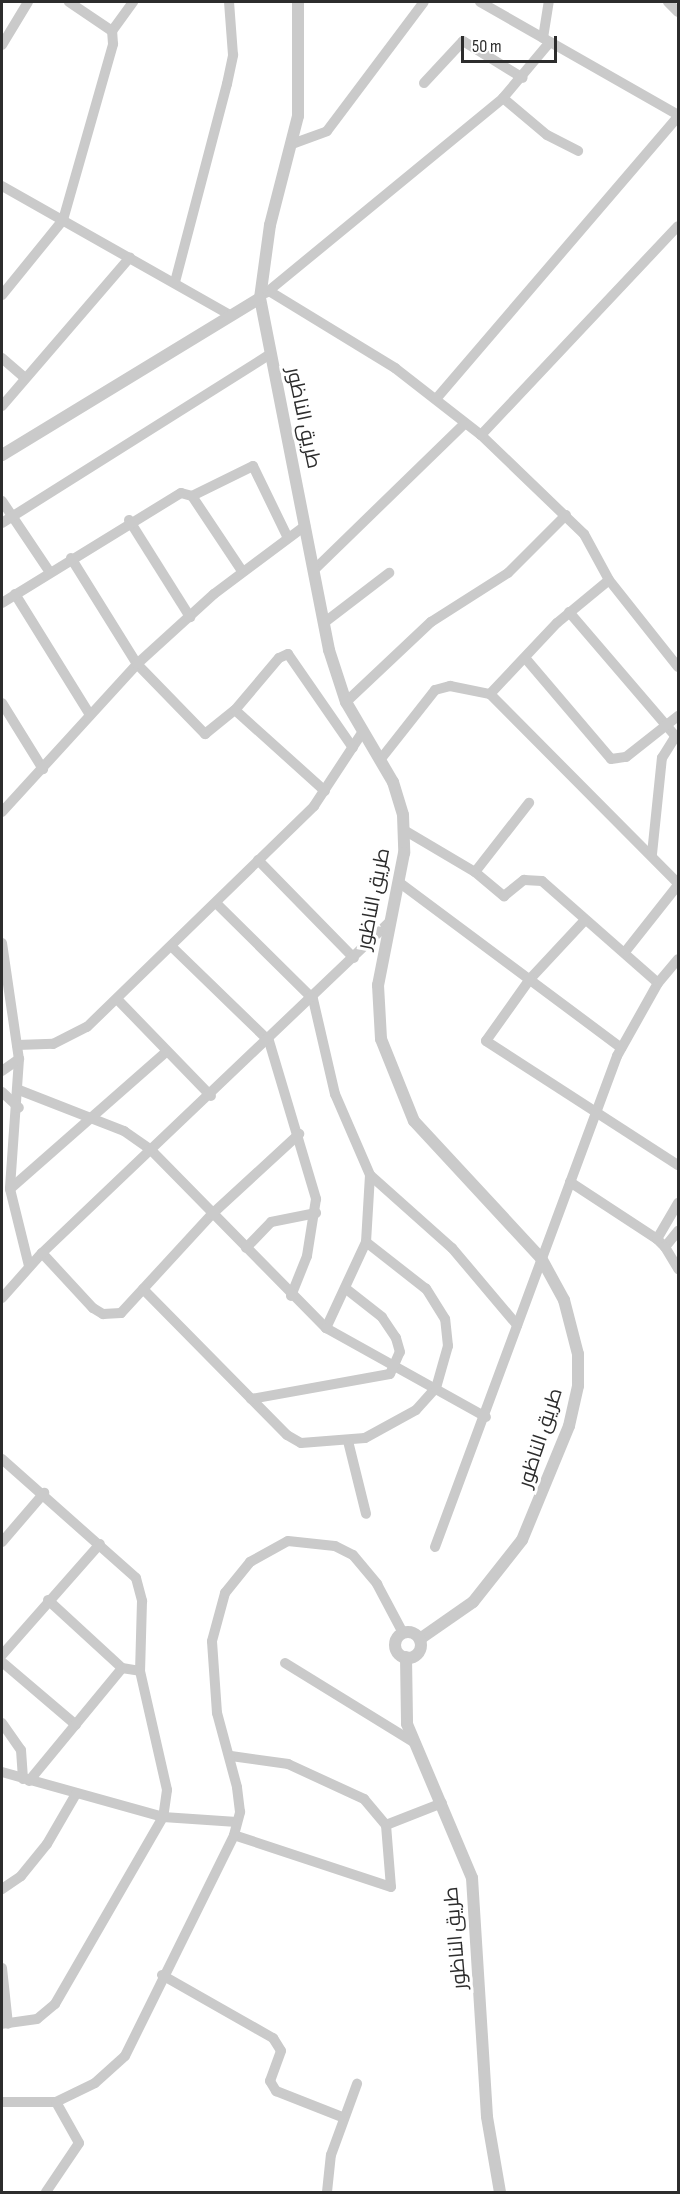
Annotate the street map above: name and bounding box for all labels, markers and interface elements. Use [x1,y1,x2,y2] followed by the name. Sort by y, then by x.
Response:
[464,24,560,62] scale bar
[472,36,502,57] text: 50 m
[281,365,325,471] street label: طريق الناظور
[352,846,396,952] street label: طريق الناظور
[514,1385,568,1491] street label: طريق الناظور
[440,1886,472,1990] street label: طريق الناظور

